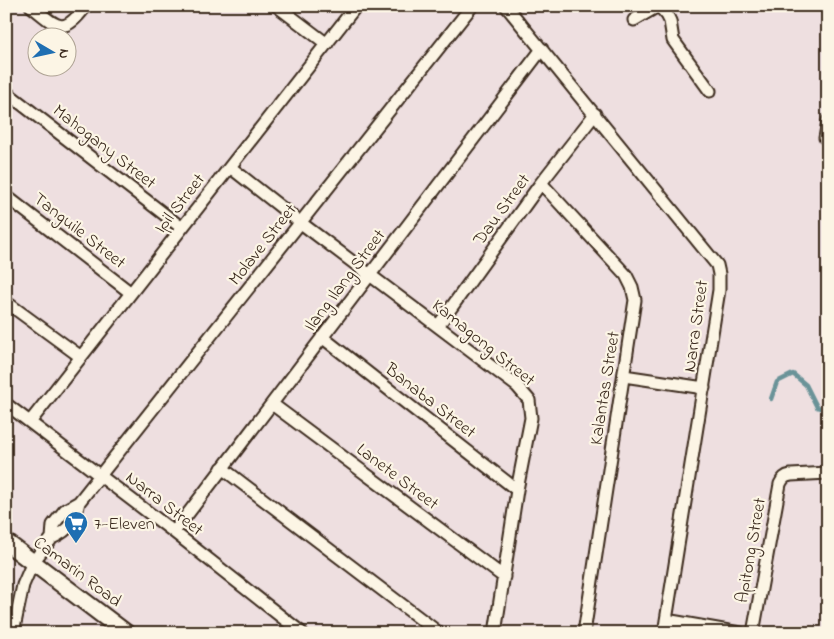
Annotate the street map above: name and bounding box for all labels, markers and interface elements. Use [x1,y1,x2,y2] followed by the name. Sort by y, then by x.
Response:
[28,28,78,78] north arrow
[52,47,74,60] text: N
[46,99,161,197] street label: Mahogany Street
[149,169,212,240] street label: Ipil Street
[467,169,538,252] street label: Dau Street
[26,187,131,277] street label: Tanguile Street
[223,199,304,292] street label: Molave Street
[298,225,394,338] street label: Ilang Ilang Street
[678,279,716,374] street label: Narra Street
[425,294,540,394] street label: Kamagong Street
[584,330,628,447] street label: Kalantas Street
[378,357,481,446] street label: Banaba Street
[350,438,443,517] street label: Lanete Street
[119,466,208,543] street label: Narra Street
[730,496,775,605] street label: Apitong Street
[63,510,89,544] supermarket icon: 7-Eleven
[94,512,155,538] place label: 7-Eleven
[27,531,126,614] street label: Camarin Road

